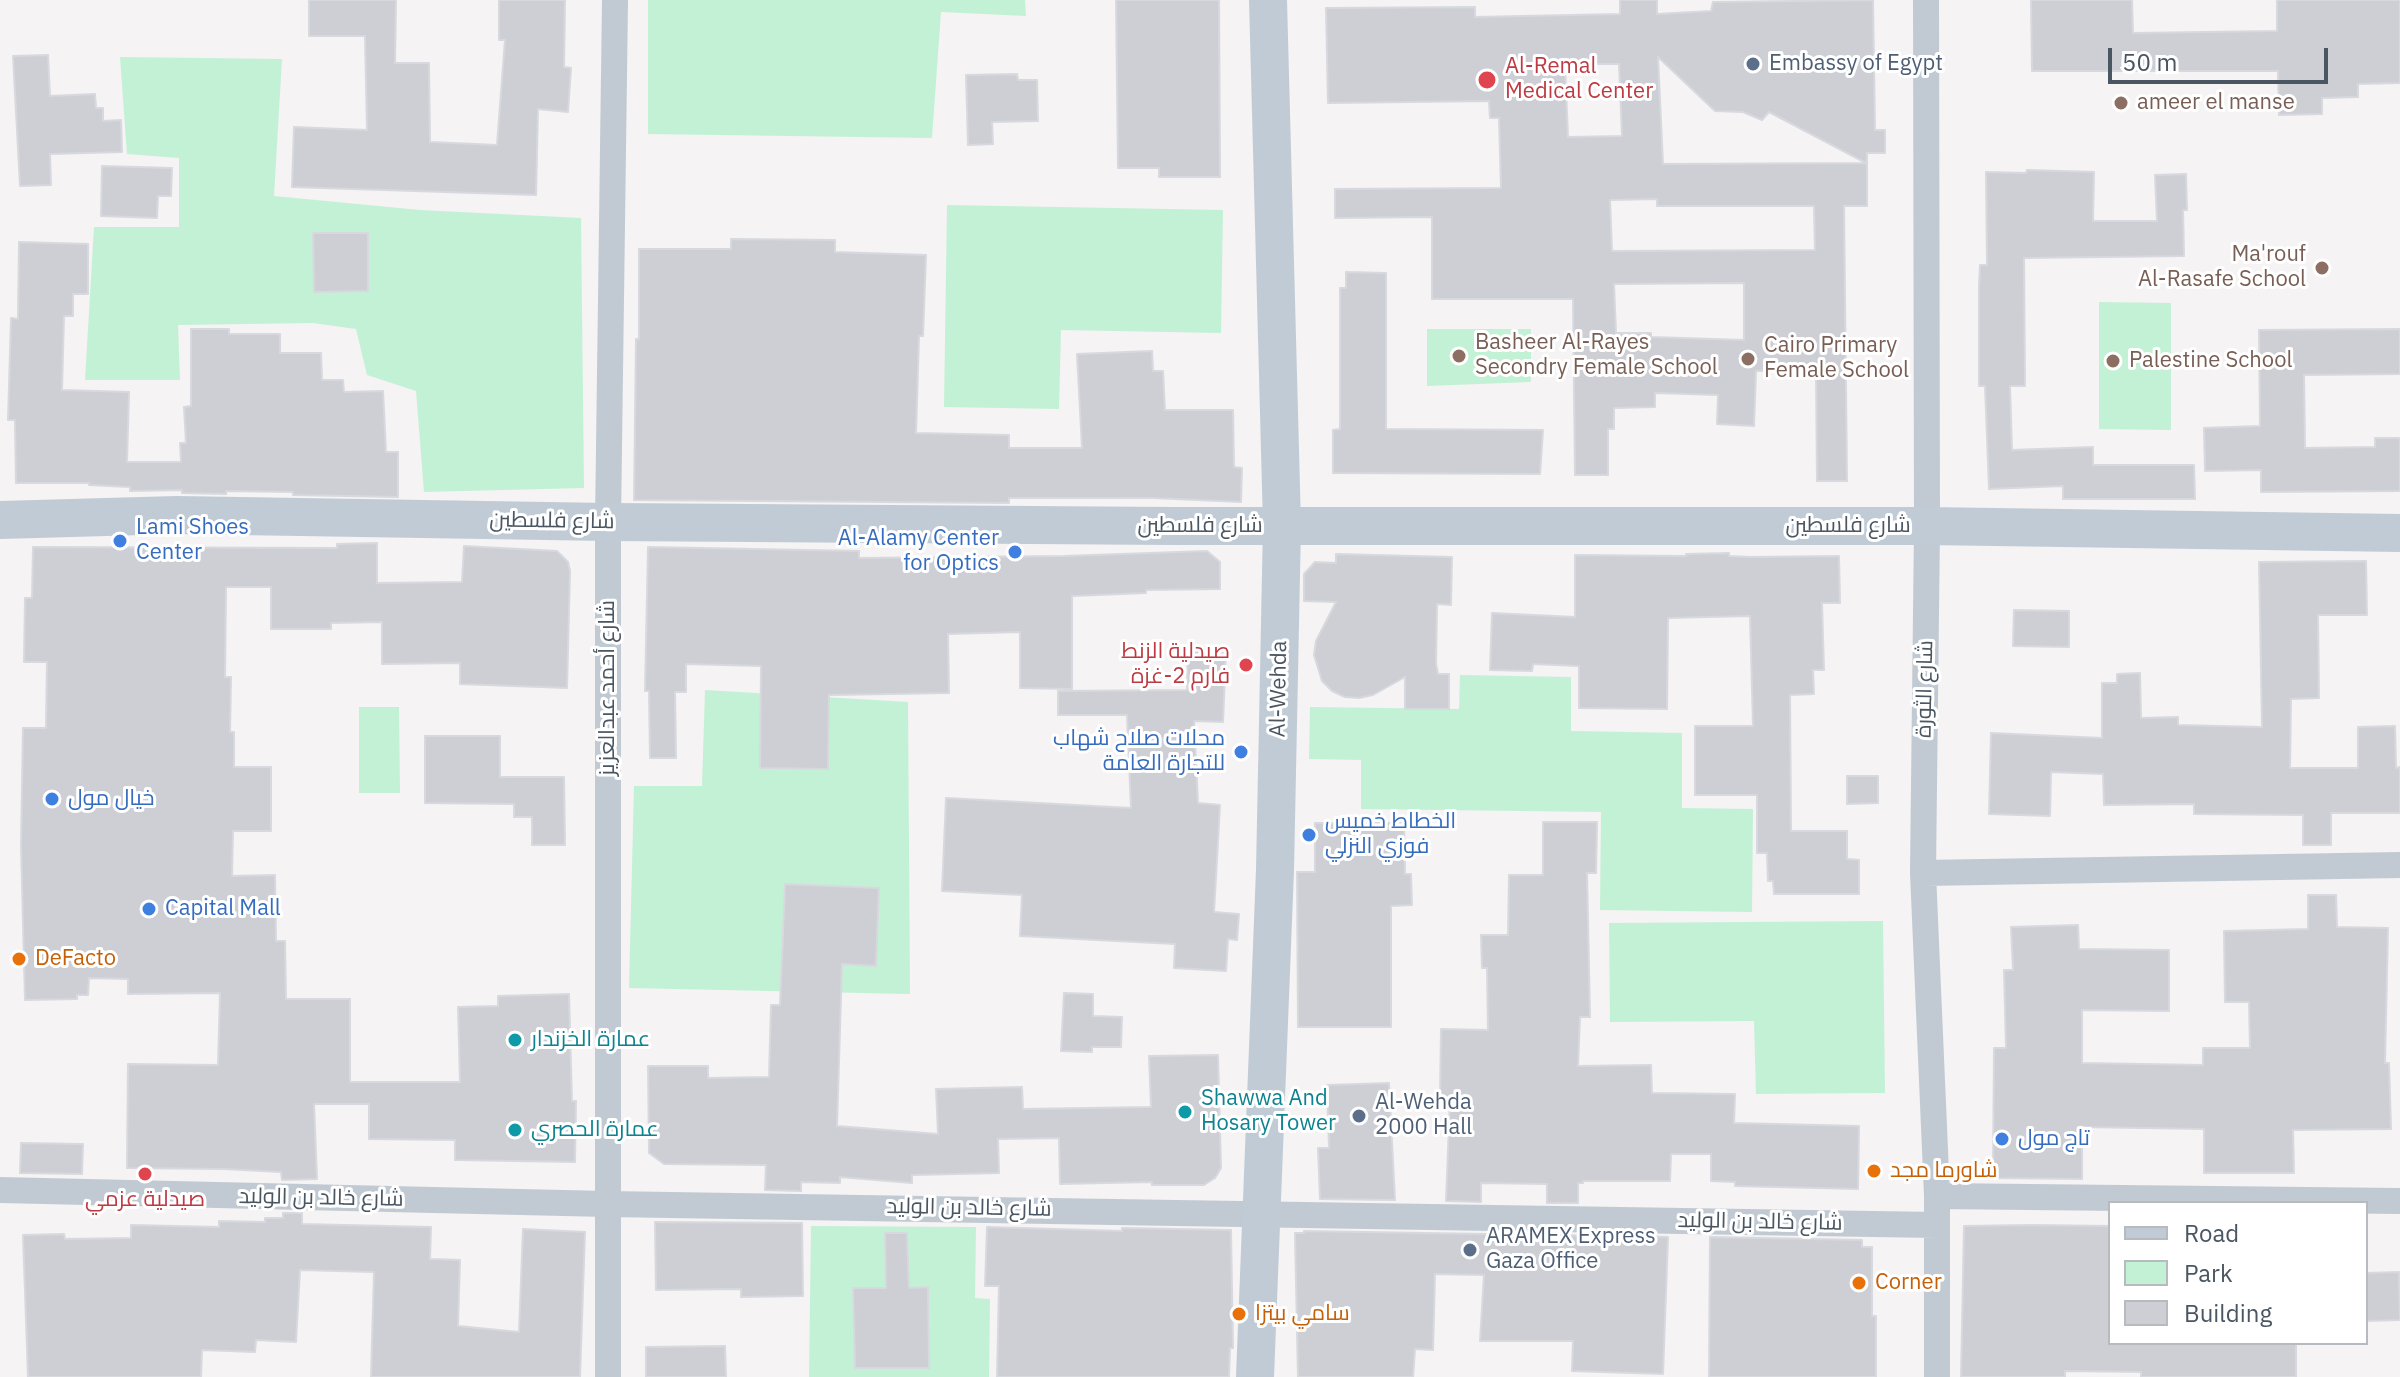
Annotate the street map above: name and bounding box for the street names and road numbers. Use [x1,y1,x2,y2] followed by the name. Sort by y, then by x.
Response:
[489,507,615,535] street label: شارع فلسطين
[1137,513,1263,539] street label: شارع فلسطين
[1785,513,1911,539] street label: شارع فلسطين
[595,600,621,776] street label: شارع أحمد عبدالعزيز
[1265,640,1293,738] street label: Al-Wehda
[1911,640,1939,738] street label: شارع الثورة
[238,1183,404,1213] street label: شارع خالد بن الوليد
[886,1193,1052,1223] street label: شارع خالد بن الوليد
[1677,1207,1843,1237] street label: شارع خالد بن الوليد

